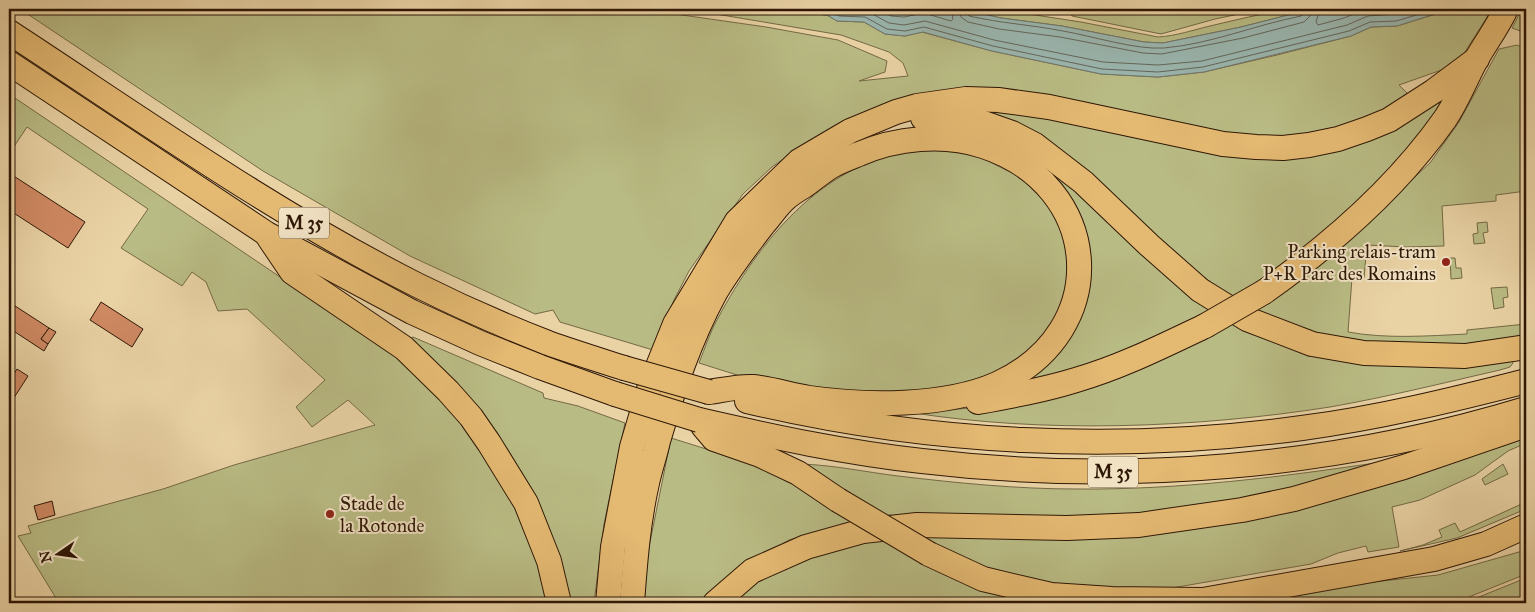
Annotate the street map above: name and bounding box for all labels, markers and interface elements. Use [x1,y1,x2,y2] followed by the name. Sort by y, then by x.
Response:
[279,208,329,238] road number: M 35
[1263,240,1436,285] place label: Parking relais-tram P+R Parc des Romains
[1440,256,1452,268] marker: Parking relais-tram P+R Parc des Romains
[1088,457,1138,488] road number: M 35
[340,492,424,537] place label: Stade de la Rotonde
[324,508,336,520] marker: Stade de la Rotonde
[32,530,82,580] north arrow
[36,549,55,565] text: N

